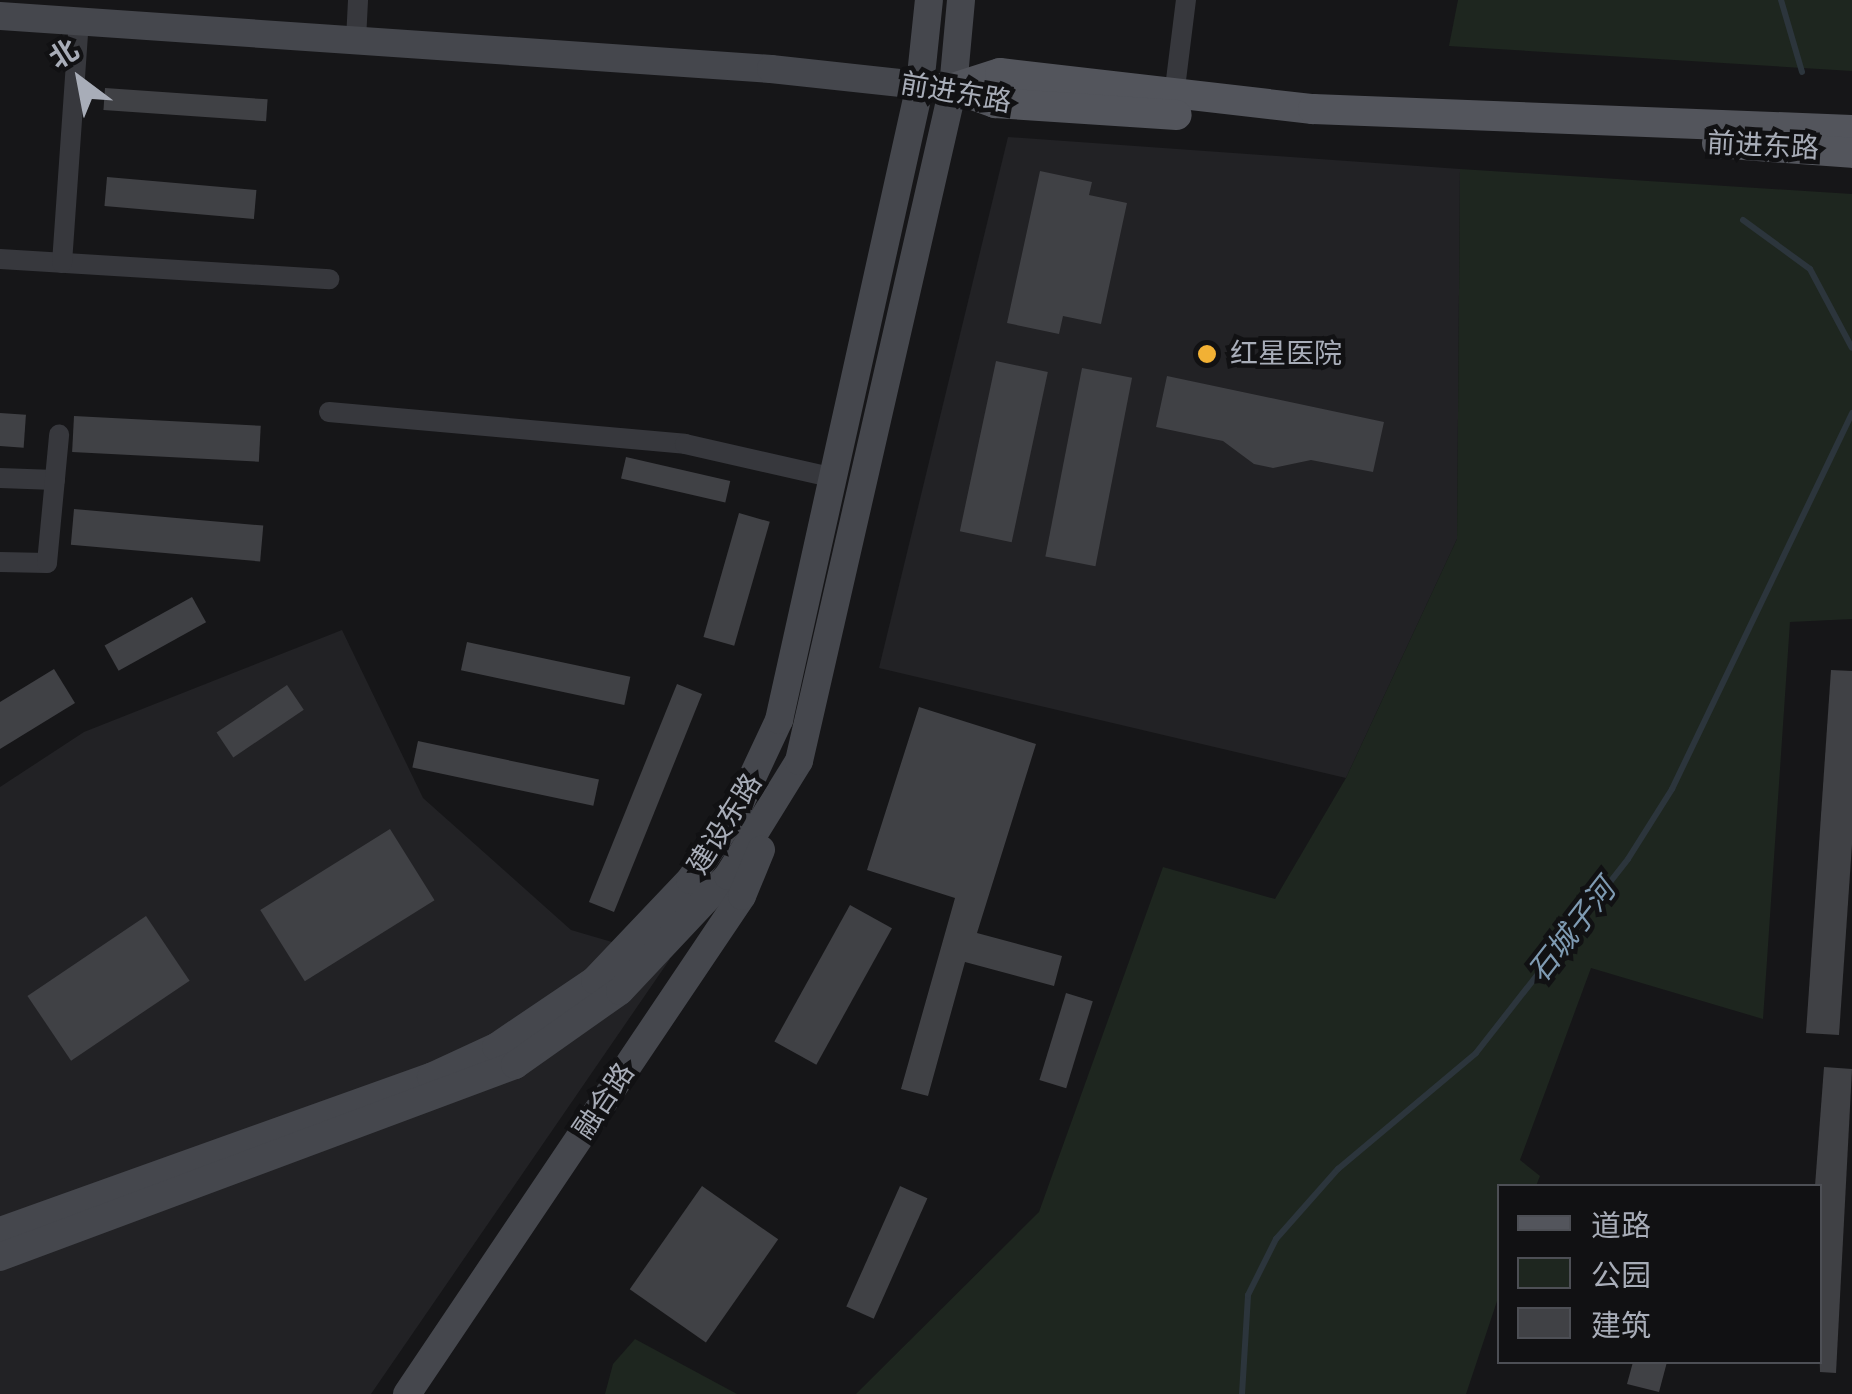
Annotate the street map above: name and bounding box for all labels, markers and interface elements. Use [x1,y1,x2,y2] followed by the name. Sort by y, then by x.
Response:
[30,30,130,130] north arrow
[43,33,84,76] text: 北
[898,67,1014,119] street label: 前进东路
[1706,126,1820,166] street label: 前进东路
[1230,337,1342,371] place label: 红星医院
[1194,341,1220,367] marker: 红星医院
[681,768,769,880] street label: 建设东路
[1521,873,1623,989] water label: 石城子河
[567,1057,641,1145] street label: 融合路
[1497,1184,1822,1364] legend
[1591,1208,1651,1244] text: 道路
[1591,1258,1651,1294] text: 公园
[1591,1308,1651,1344] text: 建筑

